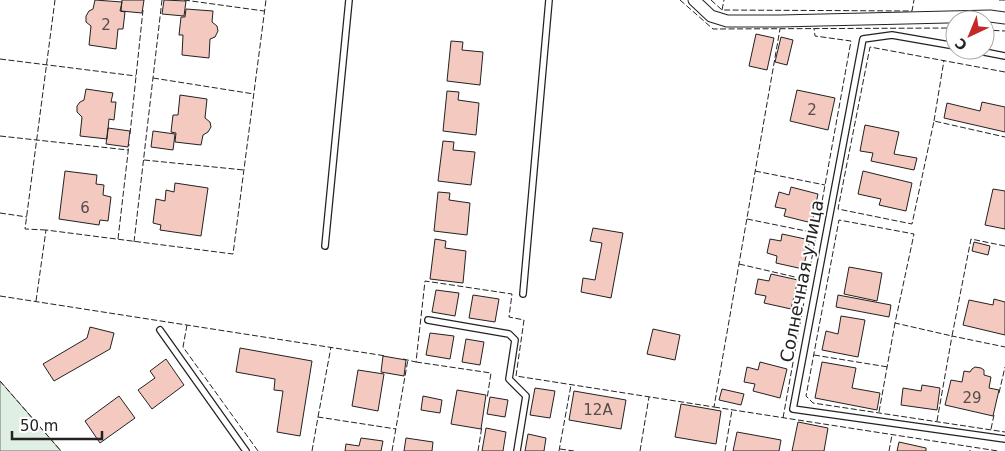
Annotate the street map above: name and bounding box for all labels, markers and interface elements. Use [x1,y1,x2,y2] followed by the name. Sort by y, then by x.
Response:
[945,10,995,60] north arrow
[101,16,111,34] house number: 2
[952,35,970,54] text: С
[807,101,817,119] house number: 2
[775,198,828,364] street label: Солнечная улица
[80,199,90,217] house number: 6
[962,389,982,407] house number: 29
[583,401,613,419] house number: 12А
[12,408,102,440] scale bar
[20,417,58,435] text: 50 m

